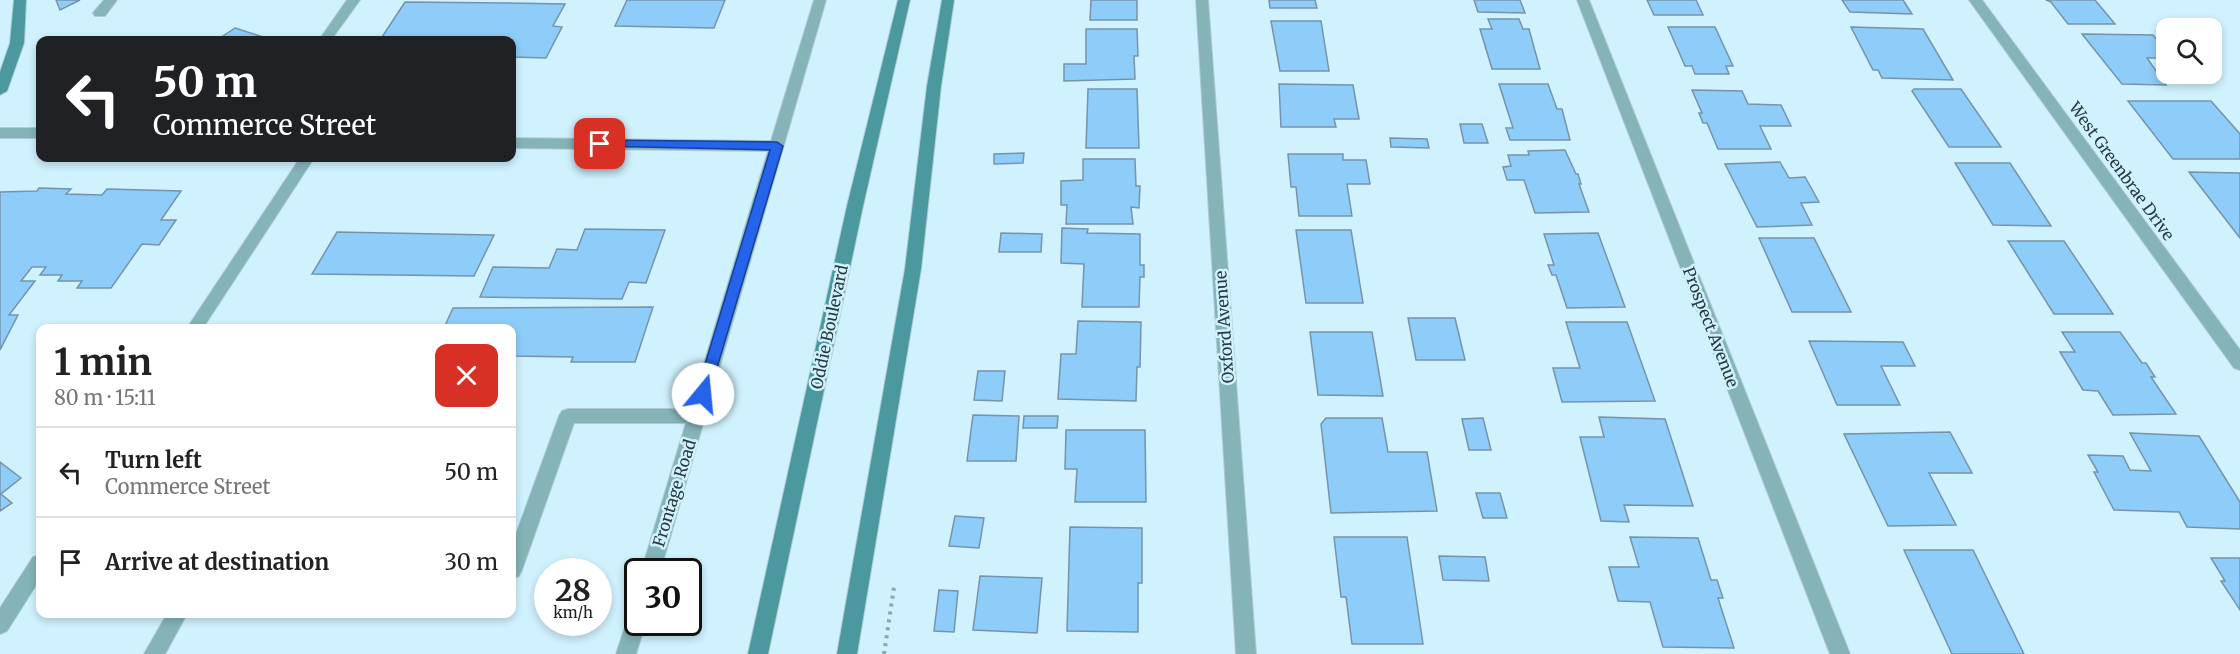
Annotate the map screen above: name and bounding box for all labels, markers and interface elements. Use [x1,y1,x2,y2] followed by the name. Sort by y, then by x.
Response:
[2156,18,2222,84] map controls
[2156,18,2222,84] button: search
[153,56,257,108] text: 50 m
[54,60,132,138] icon: left
[2065,97,2179,244] street label: West Greenbrae Drive
[153,108,376,142] text: Commerce Street
[574,118,625,169] pin
[583,127,616,160] icon: arrive
[806,263,852,391] street label: Oddie Boulevard
[1679,264,1743,390] street label: Prospect Avenue
[1210,270,1238,384] street label: Oxford Avenue
[54,340,152,385] text: 1 min
[435,344,498,407] button: close
[671,362,735,426] position arrow
[54,385,156,410] text: 80 m · 15:11
[648,437,700,549] street label: Frontage Road
[105,446,202,474] text: Turn left
[54,456,87,489] icon: left
[444,458,498,486] text: 50 m
[105,474,270,499] text: Commerce Street
[54,546,87,579] icon: arrive
[105,548,329,576] text: Arrive at destination
[444,548,498,576] text: 30 m
[624,558,702,636] speed limit sign: 30
[555,571,591,609] text: 28
[553,603,593,622] text: km/h

